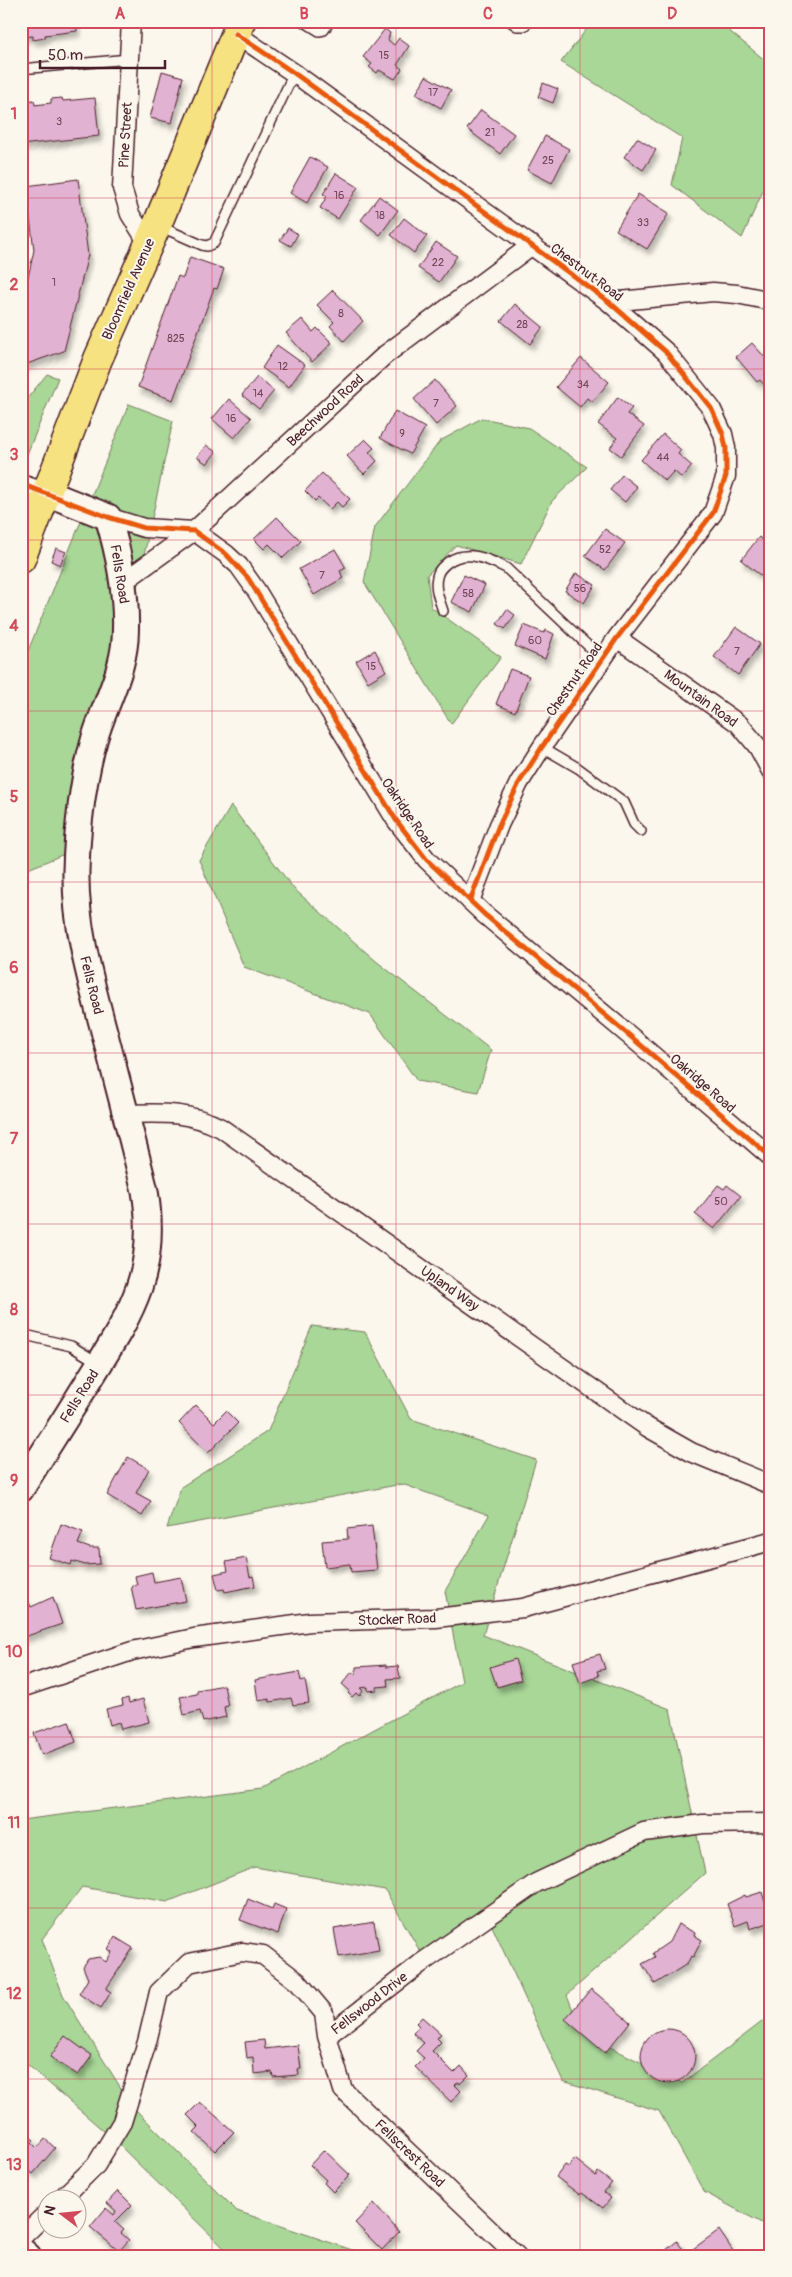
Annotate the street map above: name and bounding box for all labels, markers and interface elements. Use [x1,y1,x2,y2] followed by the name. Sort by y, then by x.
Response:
[115,4,126,24] text: A
[299,4,309,24] text: B
[483,4,493,24] text: C
[667,4,677,24] text: D
[40,38,165,70] scale bar
[48,46,83,65] text: 50 m
[379,49,389,62] house number: 15
[428,86,438,99] house number: 17
[115,101,136,168] street label: Pine Street
[11,104,17,124] text: 1
[56,115,62,128] house number: 3
[485,126,495,139] house number: 21
[542,154,554,167] house number: 25
[334,189,344,202] house number: 16
[375,209,385,222] house number: 18
[637,216,649,229] house number: 33
[98,236,159,343] street label: Bloomfield Avenue
[547,240,627,305] street label: Chestnut Road
[432,256,444,269] house number: 22
[10,275,19,295] text: 2
[52,276,56,289] house number: 1
[338,307,344,320] house number: 8
[516,318,528,331] house number: 28
[167,332,185,345] house number: 825
[278,360,288,373] house number: 12
[283,370,367,450] street label: Beechwood Road
[577,378,590,391] house number: 34
[253,387,264,400] house number: 14
[433,397,439,410] house number: 7
[226,412,236,425] house number: 16
[399,427,405,440] house number: 9
[10,445,19,465] text: 3
[657,451,670,464] house number: 44
[106,543,133,605] street label: Fells Road
[599,543,611,556] house number: 52
[319,569,325,582] house number: 7
[574,582,586,595] house number: 56
[462,587,474,600] house number: 58
[9,616,19,636] text: 4
[528,634,542,647] house number: 60
[543,639,606,720] street label: Chestnut Road
[734,645,740,658] house number: 7
[366,660,376,673] house number: 15
[661,666,741,731] street label: Mountain Road
[378,775,437,852] street label: Oakridge Road
[10,787,19,807] text: 5
[76,954,107,1016] street label: Fells Road
[9,958,19,978] text: 6
[666,1050,739,1117] street label: Oakridge Road
[10,1129,19,1149] text: 7
[714,1195,728,1208] house number: 50
[417,1262,482,1315] street label: Upland Way
[10,1300,18,1320] text: 8
[56,1366,103,1426] street label: Fells Road
[10,1471,18,1491] text: 9
[358,1610,437,1629] street label: Stocker Road
[5,1642,23,1662] text: 10
[8,1813,20,1833] text: 11
[328,1968,411,2038] street label: Fellswood Drive
[6,1984,22,2004] text: 12
[371,2116,448,2191] street label: Fellscrest Road
[6,2155,22,2175] text: 13
[38,2190,88,2240] north arrow
[41,2204,59,2217] text: N

